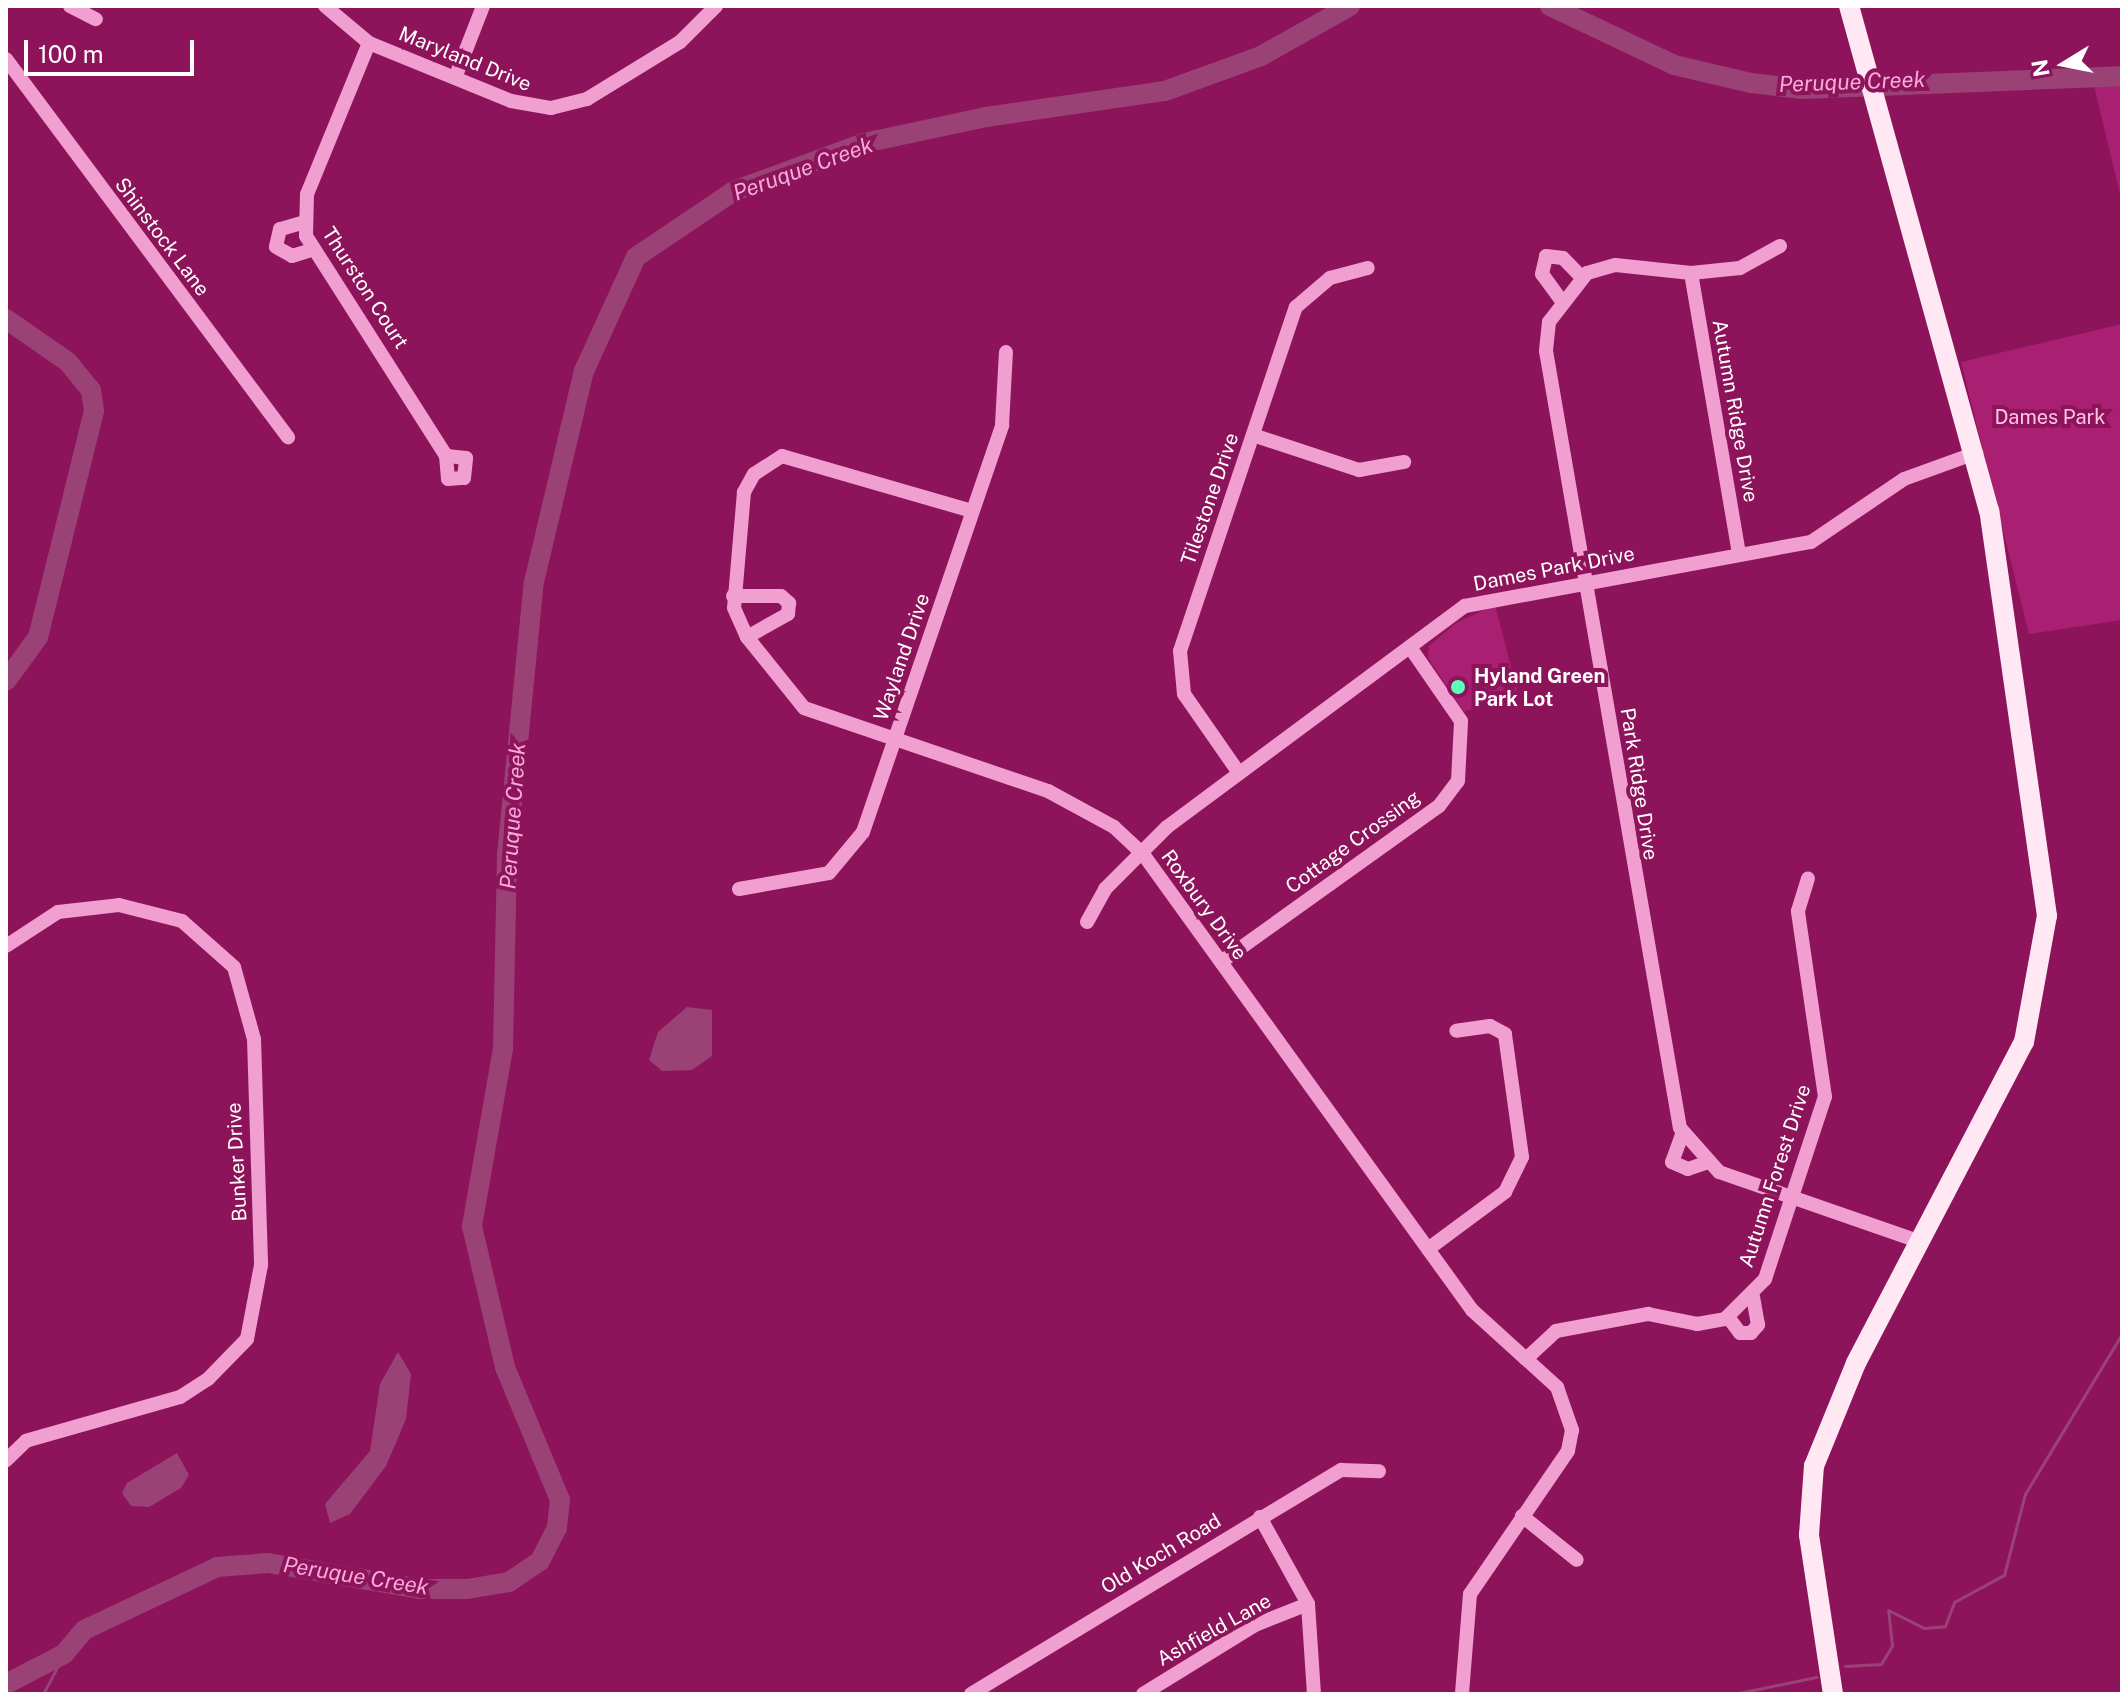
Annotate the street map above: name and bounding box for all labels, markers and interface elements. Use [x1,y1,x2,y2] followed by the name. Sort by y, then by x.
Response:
[395,22,535,96] street label: Maryland Drive
[28,24,198,74] scale bar
[2024,24,2104,104] north arrow
[38,40,104,68] text: 100 m
[2026,57,2055,79] text: N
[1778,66,1926,98] water label: Peruque Creek
[729,131,877,207] water label: Peruque Creek
[110,173,214,301] street label: Shinstock Lane
[317,223,413,353] street label: Thurston Court
[1707,318,1763,504] street label: Autumn Ridge Drive
[1994,405,2106,429] park label: Dames Park
[1176,430,1244,568] street label: Tilestone Drive
[1471,542,1637,596] street label: Dames Park Drive
[869,590,935,724] street label: Wayland Drive
[1474,664,1605,711] place label: Hyland Green Park Lot
[1449,678,1467,696] marker: Hyland Green Park Lot
[1615,706,1663,862] street label: Park Ridge Drive
[495,742,531,890] water label: Peruque Creek
[1281,785,1425,899] street label: Cottage Crossing
[1156,845,1252,965] street label: Roxbury Drive
[1734,1081,1816,1271] street label: Autumn Forest Drive
[222,1102,252,1222] street label: Bunker Drive
[1097,1509,1225,1599] street label: Old Koch Road
[281,1551,431,1601] water label: Peruque Creek
[1153,1589,1275,1671] street label: Ashfield Lane

